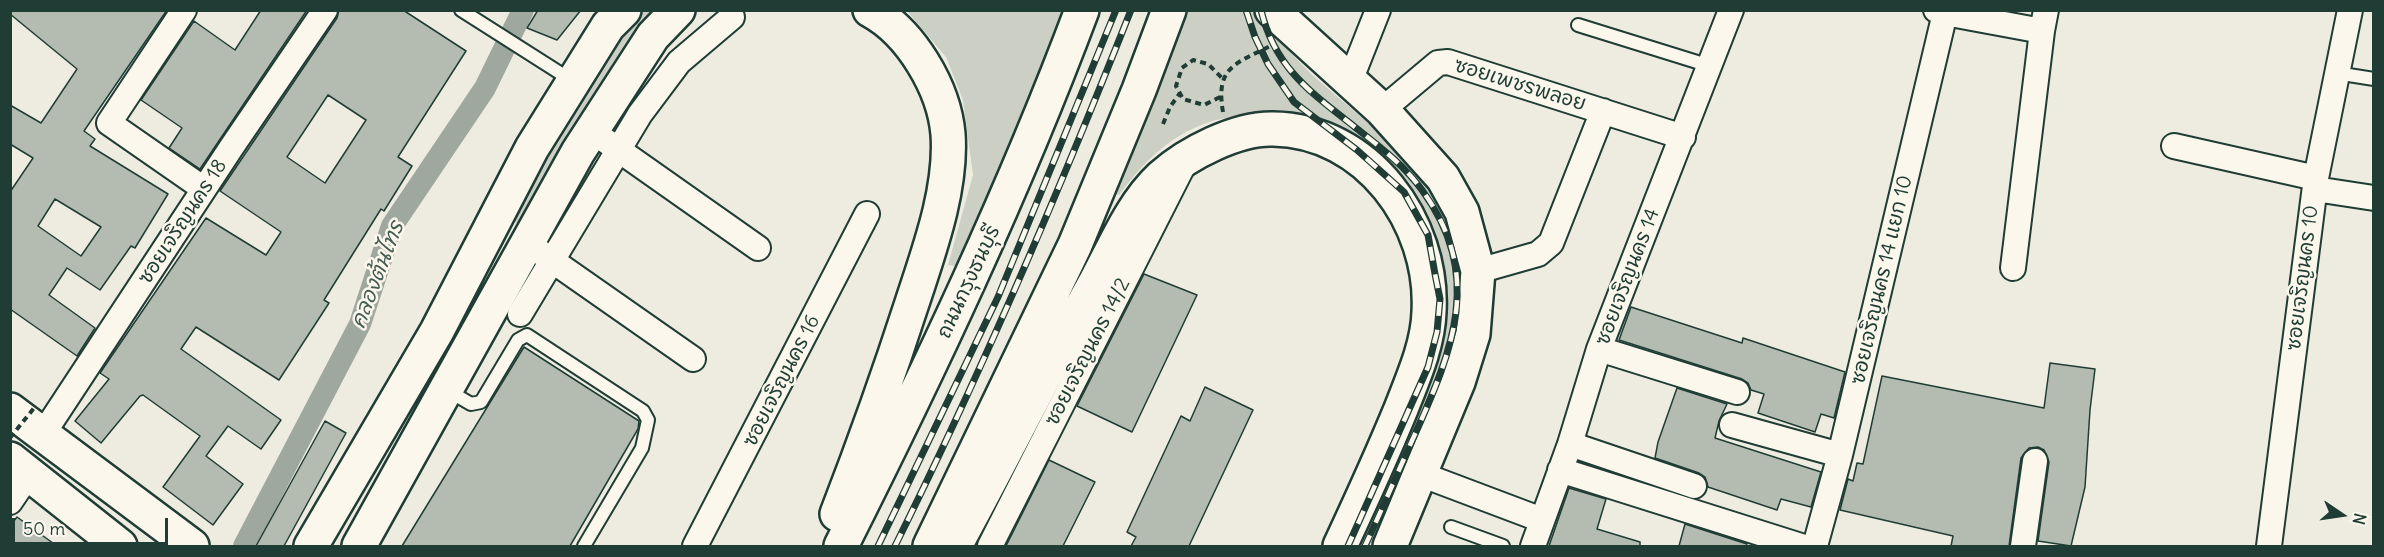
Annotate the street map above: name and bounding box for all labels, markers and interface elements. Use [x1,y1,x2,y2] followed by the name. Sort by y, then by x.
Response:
[1451,54,1589,116] street label: ซอยเพชรพลอย
[134,155,232,289] street label: ซอยเจริญนคร 18
[1846,173,1918,387] street label: ซอยเจริญนคร 14 แยก 10
[2282,204,2324,352] street label: ซอยเจริญนคร 10
[1591,205,1665,349] street label: ซอยเจริญนคร 14
[346,218,410,332] water label: คลองต้นไทร
[932,222,1006,342] street label: ถนนกรุงธนบุรี
[1040,274,1136,430] street label: ซอยเจริญนคร 14/2
[739,311,825,451] street label: ซอยเจริญนคร 16
[2312,485,2372,545] north arrow
[15,506,171,544] scale bar
[2349,511,2371,527] text: N
[23,517,65,540] text: 50 m

